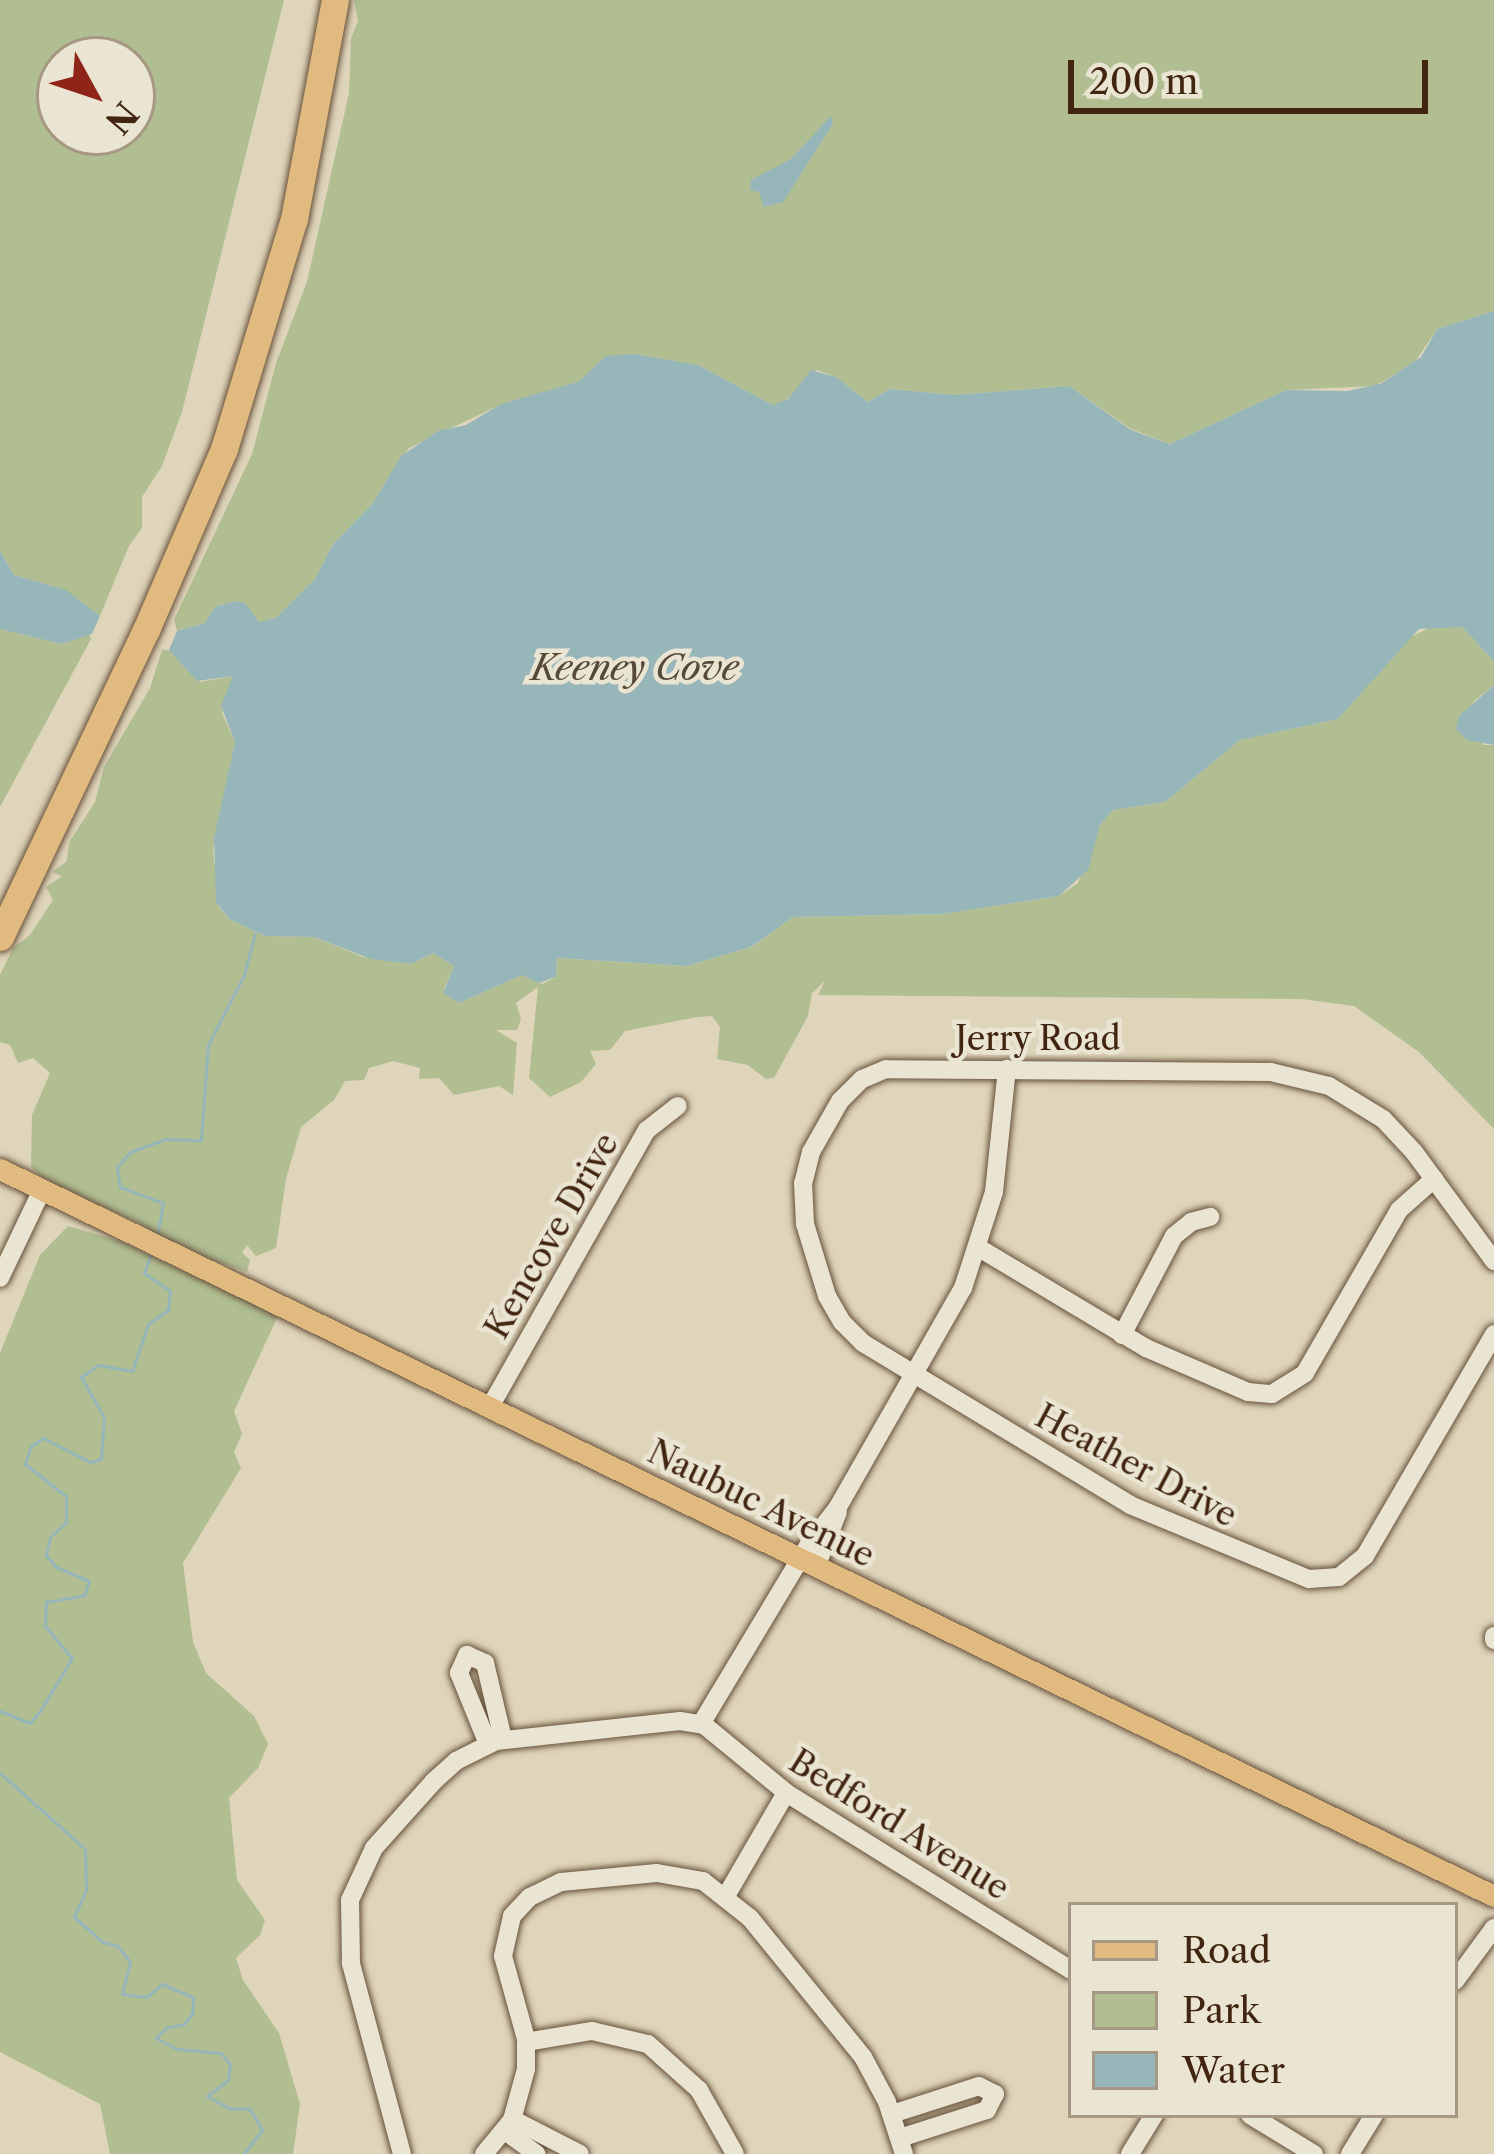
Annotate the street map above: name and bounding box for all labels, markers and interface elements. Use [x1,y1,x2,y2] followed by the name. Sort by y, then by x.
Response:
[36,36,156,156] north arrow
[1074,36,1434,110] scale bar
[1089,59,1198,103] text: 200 m
[97,93,147,142] text: N
[531,646,739,690] water label: Keeney Cove
[955,1019,1121,1059] street label: Jerry Road
[477,1126,627,1346] street label: Kencove Drive
[1028,1396,1244,1536] street label: Heather Drive
[641,1432,881,1576] street label: Naubuc Avenue
[781,1741,1017,1909] street label: Bedford Avenue
[1068,1902,1458,2118] legend
[1182,1928,1271,1972] text: Road
[1182,1988,1260,2032] text: Park
[1182,2048,1285,2092] text: Water

